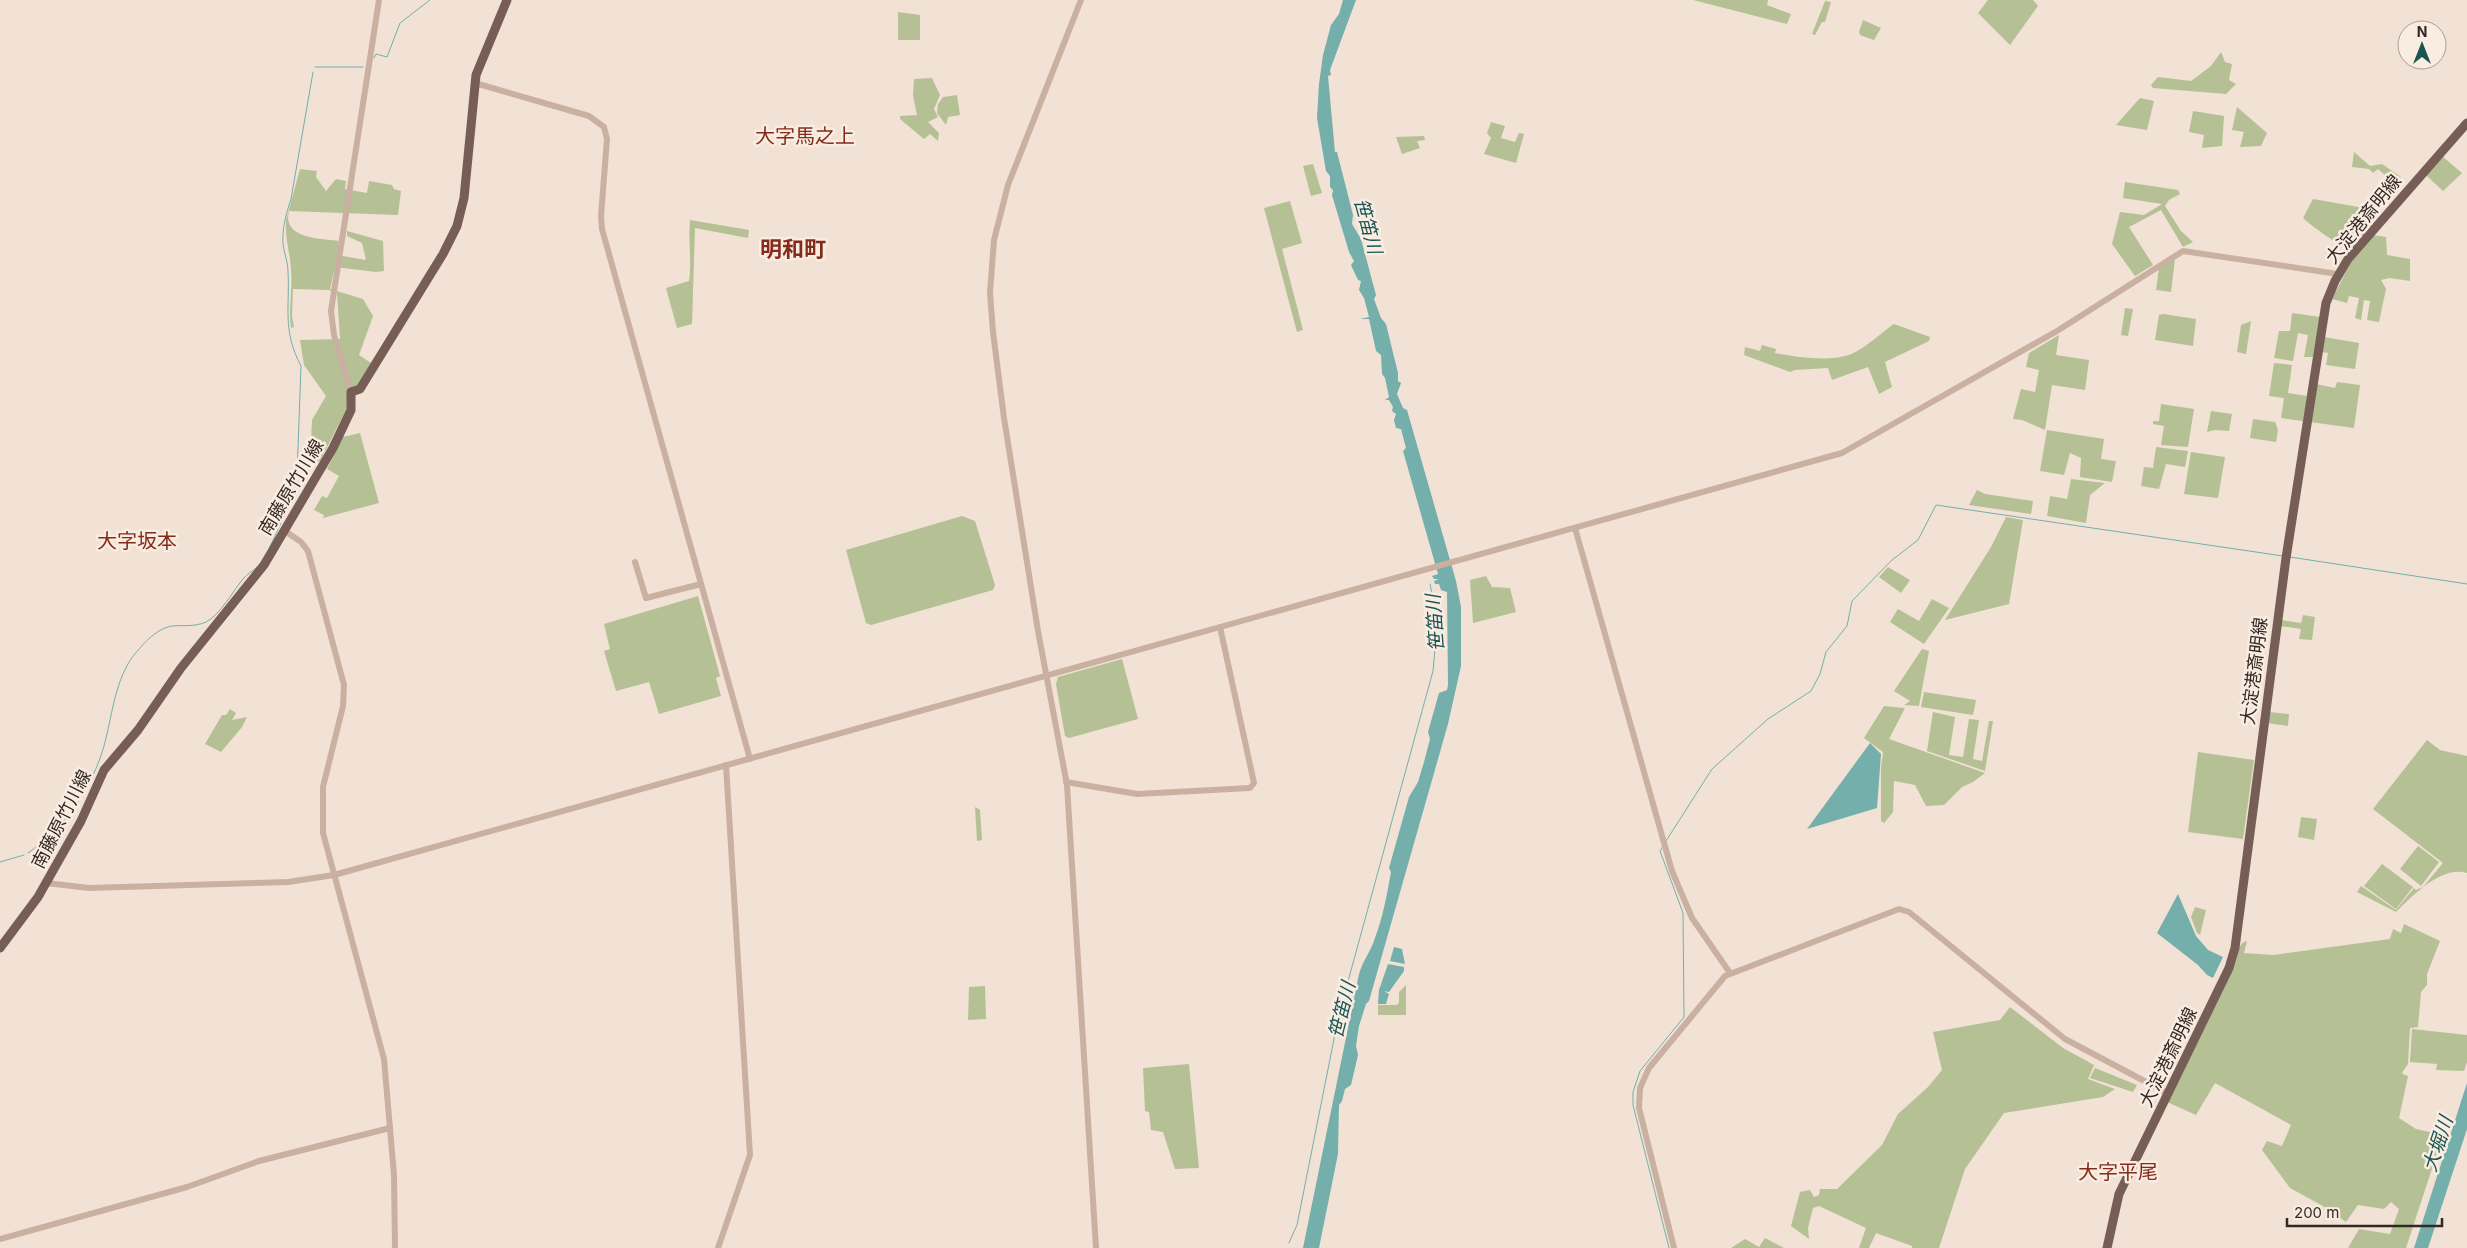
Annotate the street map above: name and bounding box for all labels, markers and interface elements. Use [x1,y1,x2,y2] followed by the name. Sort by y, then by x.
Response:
[2397,20,2447,70] north arrow
[2417,23,2427,40] text: N
[755,124,855,148] district label: 大字馬之上
[2321,170,2405,268] street label: 大淀港斎明線
[1350,195,1387,258] water label: 笹笛川
[760,236,826,262] district label: 明和町
[254,435,328,539] street label: 南藤原竹川線
[97,529,177,553] district label: 大字坂本
[1421,592,1448,652] water label: 笹笛川
[2237,616,2271,726] street label: 大淀港斎明線
[27,766,95,872] street label: 南藤原竹川線
[1324,978,1361,1040] water label: 笹笛川
[2135,1004,2201,1110] street label: 大淀港斎明線
[2418,1111,2458,1175] water label: 大堀川
[2078,1160,2158,1184] district label: 大字平尾
[2287,1196,2442,1228] scale bar
[2294,1203,2339,1222] text: 200 m

